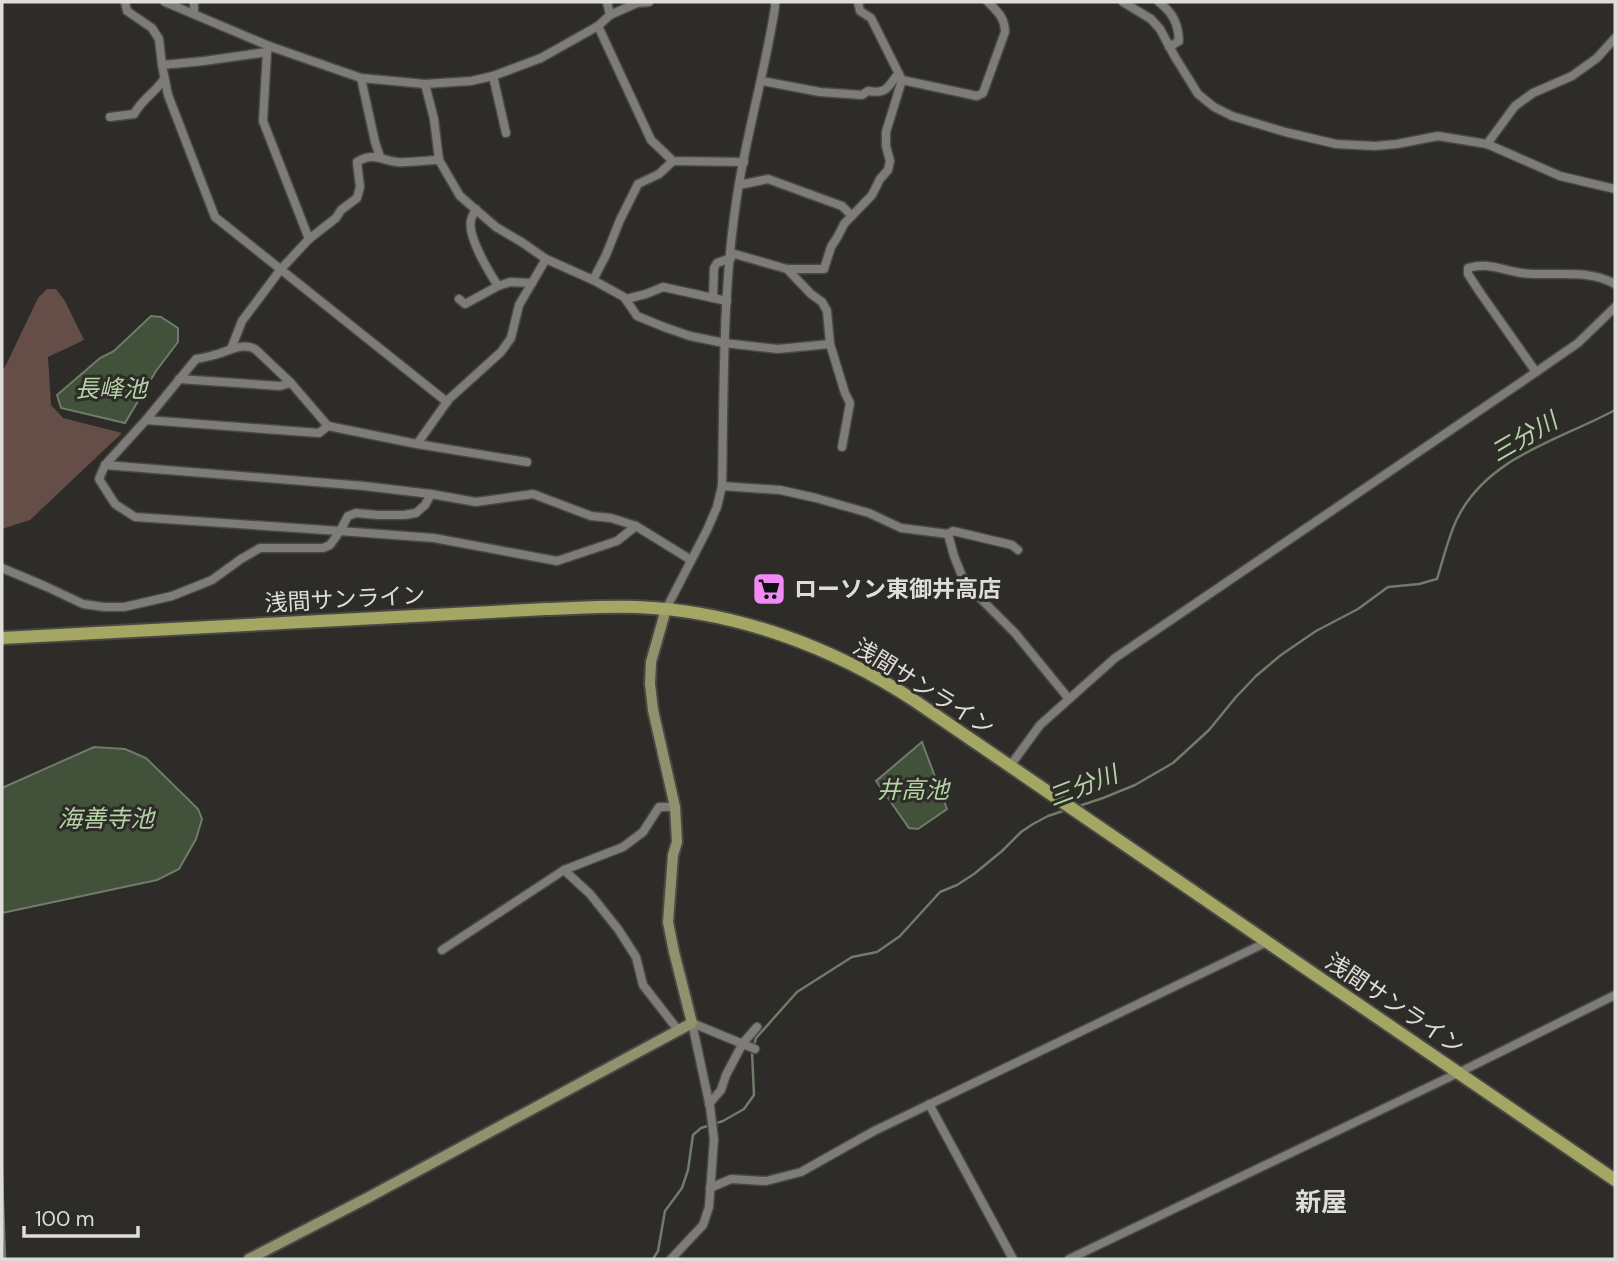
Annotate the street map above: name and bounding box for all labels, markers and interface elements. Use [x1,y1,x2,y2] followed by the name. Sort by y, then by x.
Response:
[75,373,149,404] water label: 長峰池
[1485,404,1565,468] water label: 三分川
[750,570,788,608] supermarket icon: ローソン東御井高店
[794,574,1001,604] place label: ローソン東御井高店
[264,580,426,618] street label: 浅間サンライン
[848,632,1000,742] street label: 浅間サンライン
[1044,757,1125,813] water label: 三分川
[877,774,951,805] water label: 井高池
[58,803,156,834] water label: 海善寺池
[1320,947,1470,1061] street label: 浅間サンライン
[1295,1185,1347,1219] district label: 新屋
[24,1194,138,1238] scale bar
[35,1205,95,1233] text: 100 m

